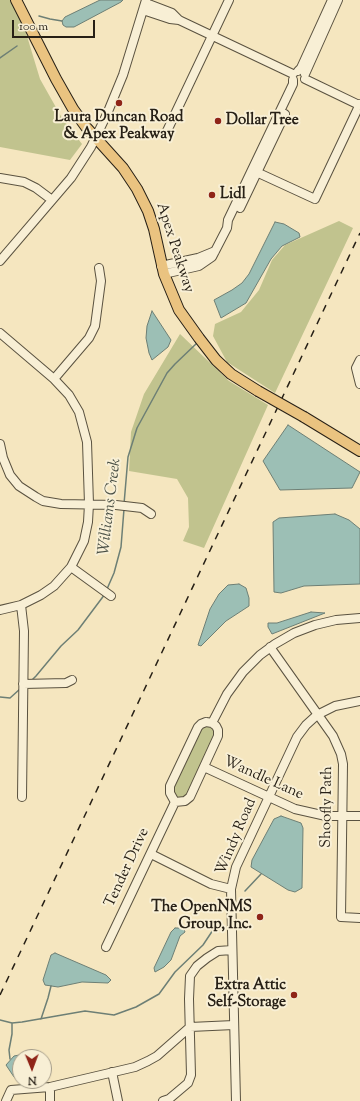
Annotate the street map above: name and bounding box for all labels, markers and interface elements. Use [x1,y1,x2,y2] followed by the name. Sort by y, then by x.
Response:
[14,12,97,38] scale bar
[19,18,48,36] text: 100 m
[114,98,124,108] marker: Laura Duncan Road & Apex Peakway
[55,109,183,144] place label: Laura Duncan Road & Apex Peakway
[226,112,299,130] place label: Dollar Tree
[213,116,223,126] marker: Dollar Tree
[220,186,246,204] place label: Lidl
[207,190,217,200] marker: Lidl
[151,201,197,295] street label: Apex Peakway
[96,457,126,557] water label: Williams Creek
[220,753,306,805] street label: Wandle Lane
[318,766,338,848] street label: Shoofly Path
[213,796,261,878] street label: Windy Road
[102,826,154,910] street label: Tender Drive
[151,899,252,934] place label: The OpenNMS Group, Inc.
[255,912,265,922] marker: The OpenNMS Group, Inc.
[207,977,286,1012] place label: Extra Attic Self-Storage
[289,990,299,1000] marker: Extra Attic Self-Storage
[12,1049,52,1089] north arrow
[28,1072,37,1088] text: N

